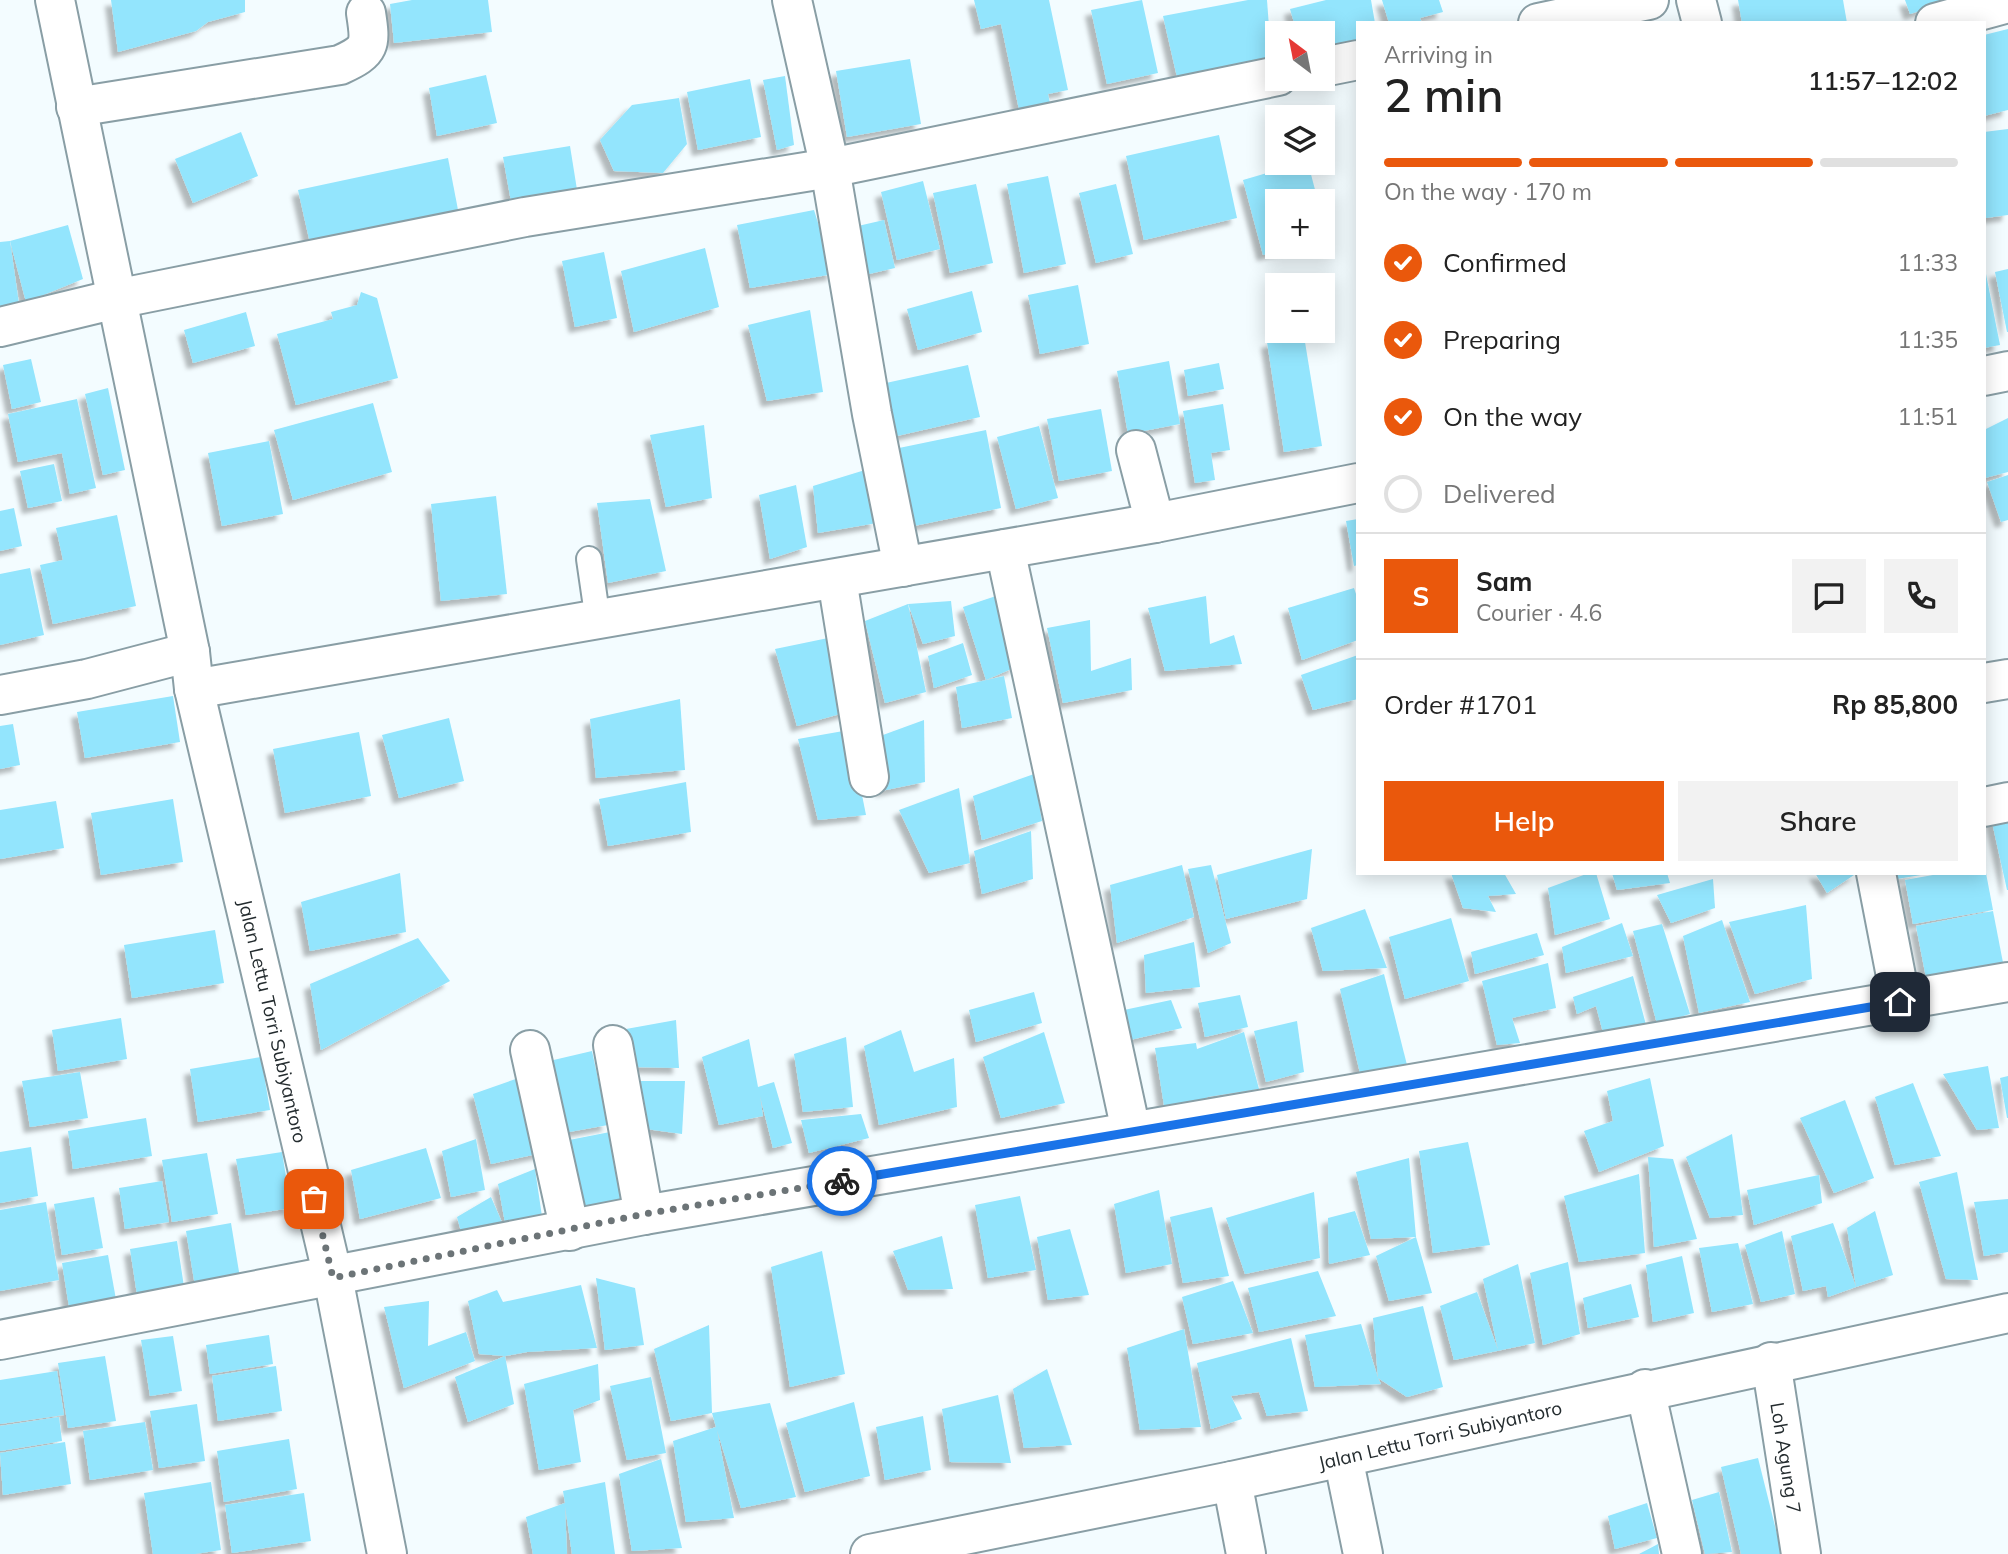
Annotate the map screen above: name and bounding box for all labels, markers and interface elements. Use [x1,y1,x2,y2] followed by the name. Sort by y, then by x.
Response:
[1265,21,1335,91] north arrow
[1265,21,1335,343] map controls
[1384,40,1493,69] text: Arriving in
[1808,64,1958,97] text: 11:57–12:02
[1384,66,1503,124] text: 2 min
[1265,105,1335,175] button: layers
[1384,177,1592,206] text: On the way · 170 m
[1265,189,1335,259] button: +
[1384,244,1422,282] icon: check
[1443,246,1567,279] text: Confirmed
[1898,248,1958,277] text: 11:33
[1265,273,1335,343] button: −
[1384,321,1422,359] icon: check
[1443,323,1561,356] text: Preparing
[1898,325,1958,354] text: 11:35
[1384,398,1422,436] icon: check
[1443,400,1582,433] text: On the way
[1898,402,1958,431] text: 11:51
[1443,477,1556,510] text: Delivered
[1792,559,1866,633] button: chat
[1884,559,1958,633] button: phone
[1476,565,1532,598] text: Sam
[1413,580,1429,613] text: S
[1476,598,1602,627] text: Courier · 4.6
[1384,688,1537,721] text: Order #1701
[1832,688,1958,721] text: Rp 85,800
[1384,781,1664,861] button: Help
[1678,781,1958,861] button: Share
[233,897,313,1145] street label: Jalan Lettu Torri Subiyantoro
[1870,972,1930,1032] pin
[1881,983,1919,1021] icon: home
[807,1146,877,1216] courier
[823,1162,861,1200] icon: bike
[284,1169,344,1229] pin
[295,1180,333,1218] icon: bag
[1316,1395,1564,1475] street label: Jalan Lettu Torri Subiyantoro
[1765,1401,1807,1515] street label: Loh Agung 7

